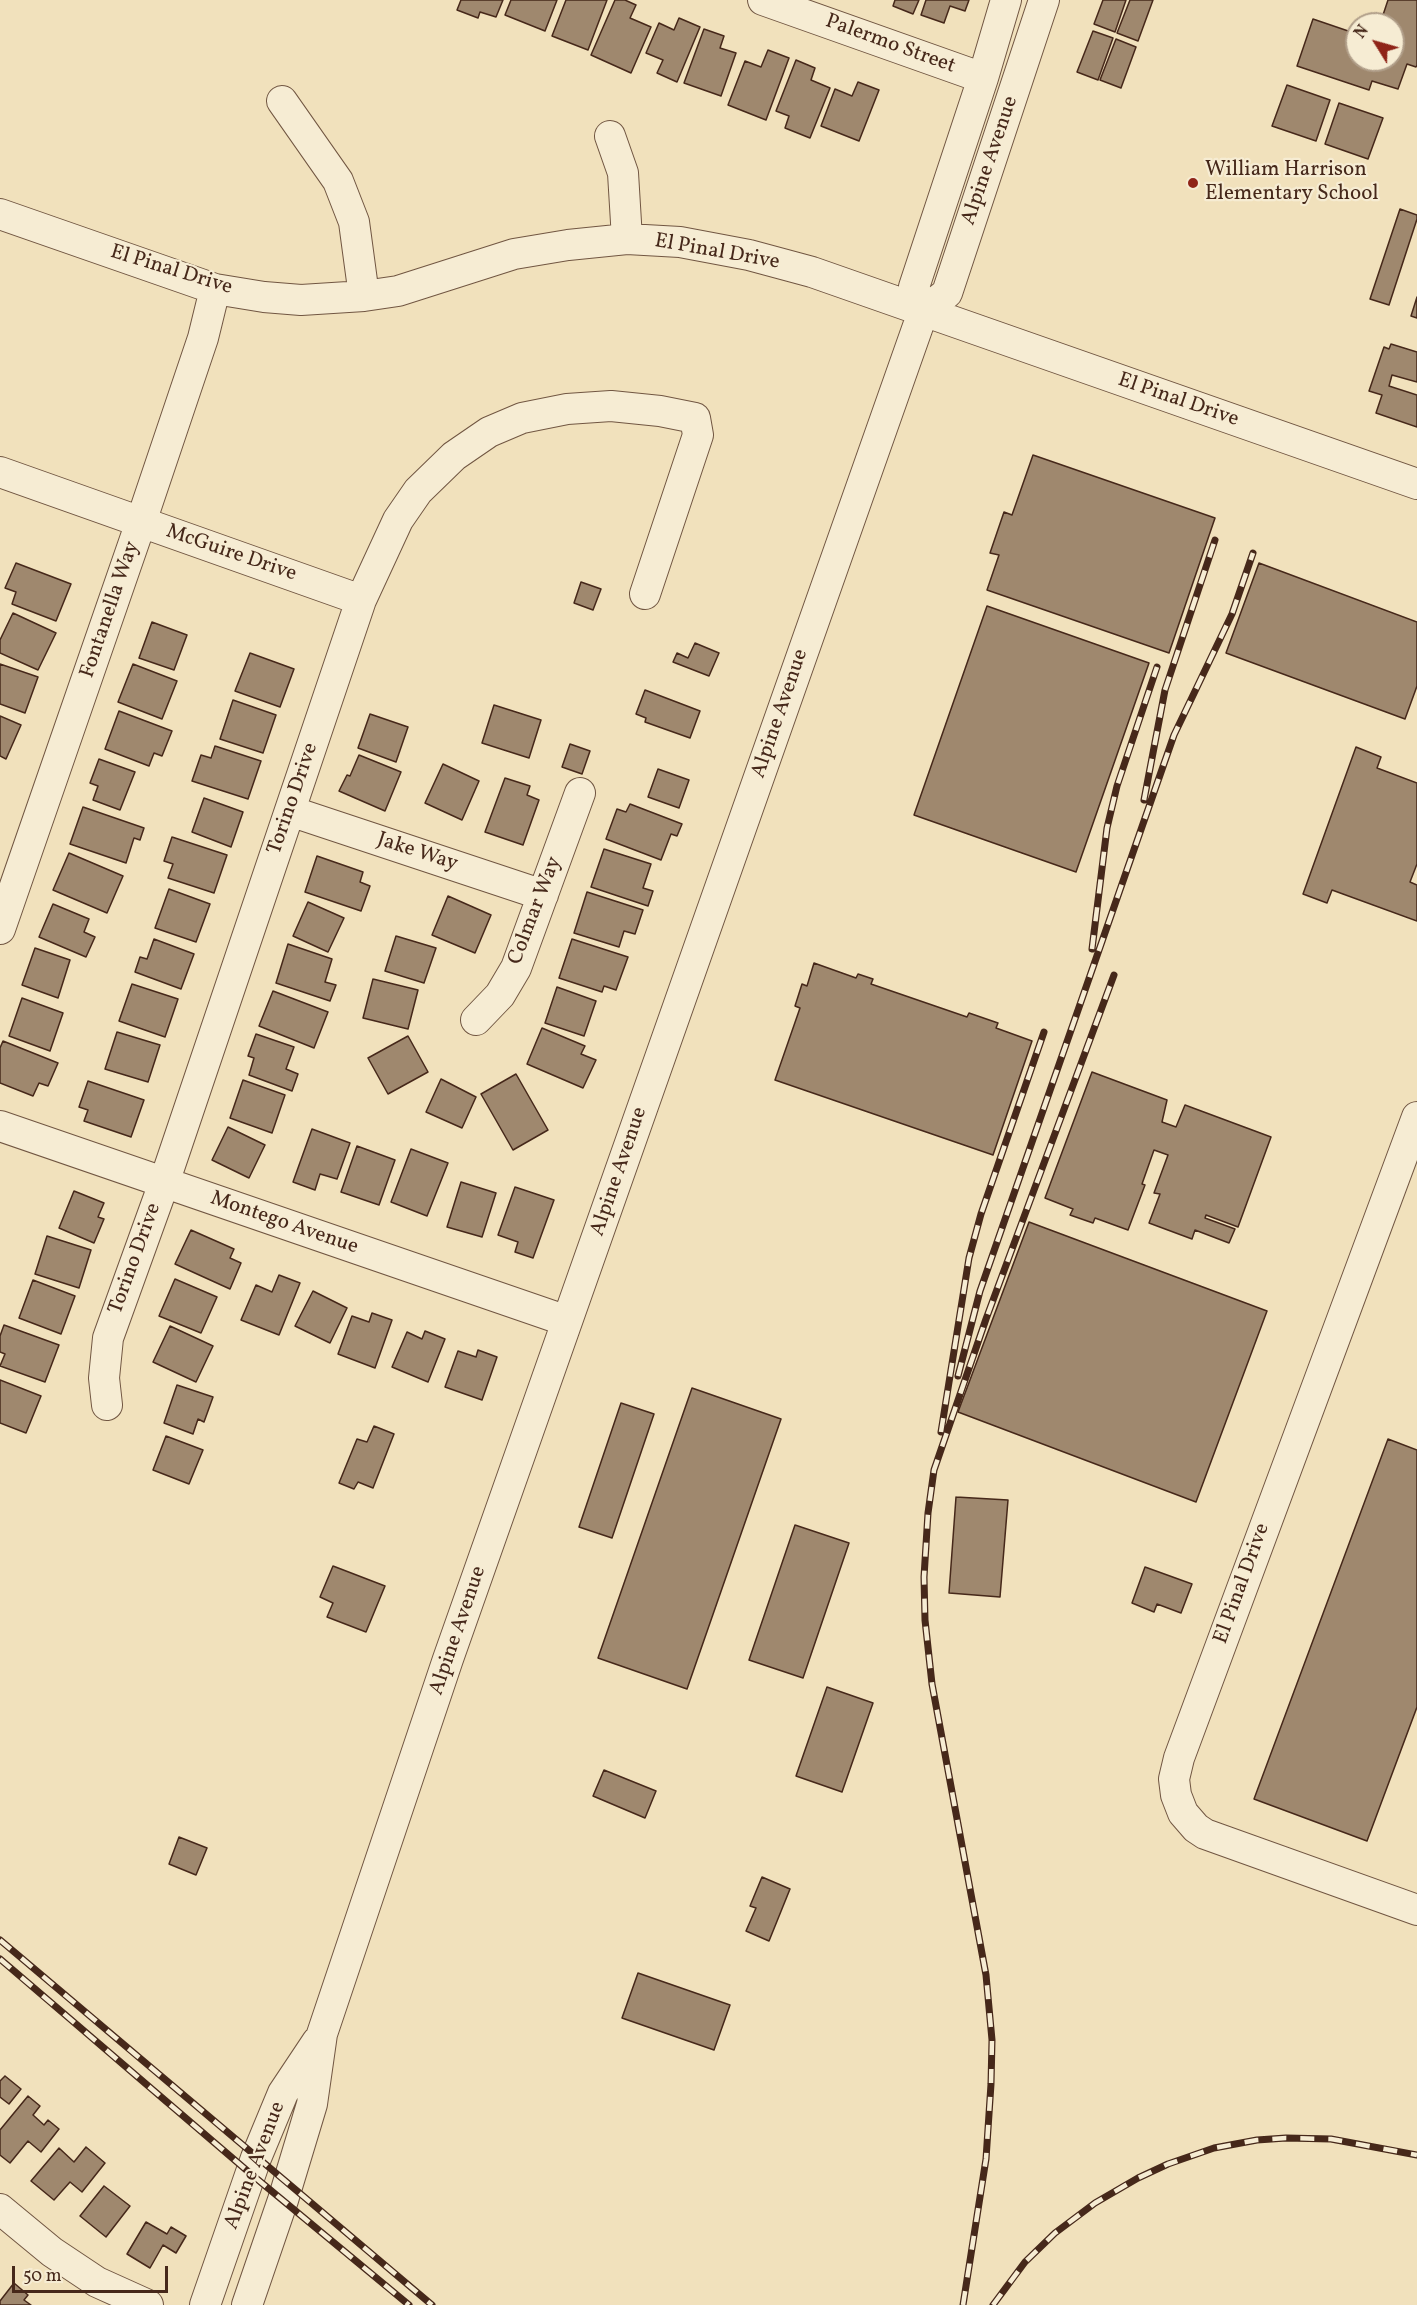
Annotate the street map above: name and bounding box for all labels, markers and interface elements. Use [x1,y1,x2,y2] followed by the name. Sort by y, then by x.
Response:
[821,10,959,80] street label: Palermo Street
[1345,12,1405,72] north arrow
[1350,21,1375,44] text: N
[957,93,1025,229] street label: Alpine Avenue
[1205,158,1379,208] place label: William Harrison Elementary School
[1186,176,1200,190] marker: William Harrison Elementary School
[653,230,781,276] street label: El Pinal Drive
[107,240,235,302] street label: El Pinal Drive
[1114,369,1242,433] street label: El Pinal Drive
[162,520,300,588] street label: McGuire Drive
[76,538,146,682] street label: Fontanella Way
[747,646,815,782] street label: Alpine Avenue
[263,740,325,858] street label: Torino Drive
[373,828,461,878] street label: Jake Way
[504,853,568,969] street label: Colmar Way
[586,1104,654,1240] street label: Alpine Avenue
[207,1187,361,1261] street label: Montego Avenue
[104,1200,168,1318] street label: Torino Drive
[1210,1520,1276,1648] street label: El Pinal Drive
[425,1563,493,1699] street label: Alpine Avenue
[220,2099,292,2233] street label: Alpine Avenue
[15,2254,171,2292] scale bar
[23,2264,62,2289] text: 50 m

